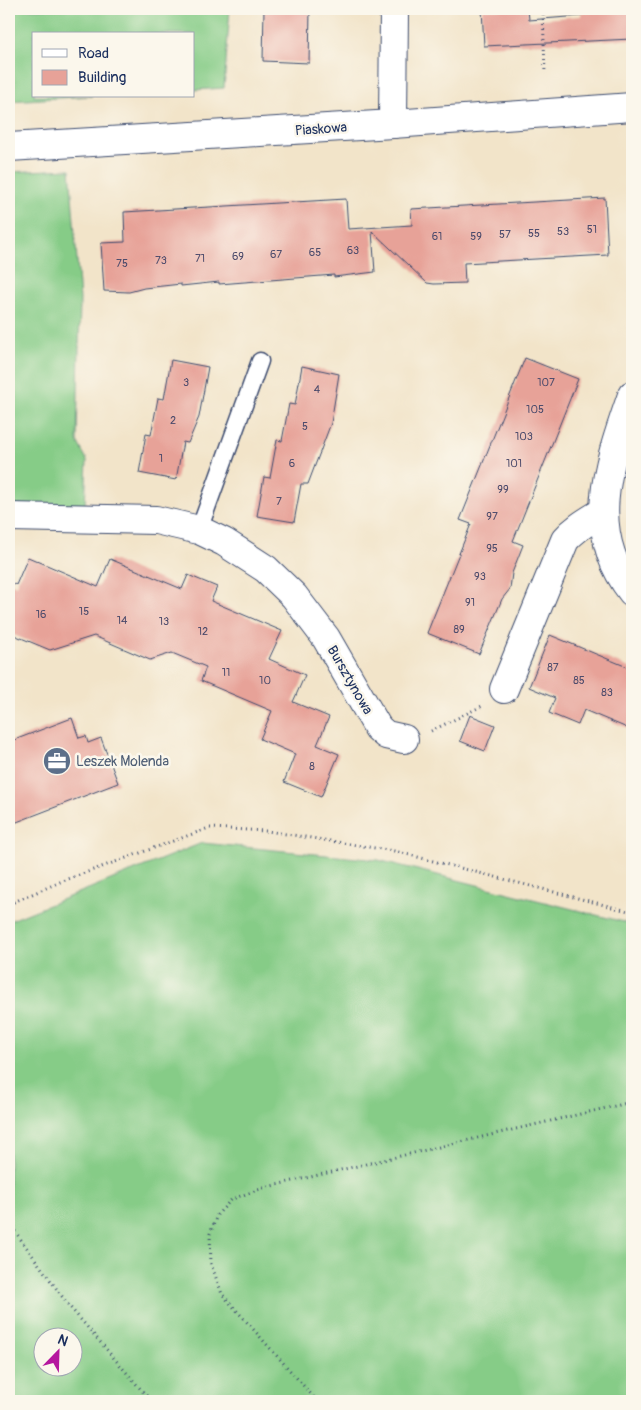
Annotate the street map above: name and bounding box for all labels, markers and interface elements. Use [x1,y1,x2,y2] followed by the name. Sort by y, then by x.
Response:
[32,32,195,98] legend
[78,44,109,63] text: Road
[78,68,126,87] text: Building
[294,119,348,139] street label: Piaskowa
[587,223,597,236] house number: 51
[557,225,569,238] house number: 53
[528,227,540,240] house number: 55
[499,228,511,241] house number: 57
[432,230,442,243] house number: 61
[470,230,482,243] house number: 59
[347,244,359,257] house number: 63
[309,246,321,259] house number: 65
[270,248,282,261] house number: 67
[232,250,244,263] house number: 69
[195,252,205,265] house number: 71
[155,254,167,267] house number: 73
[116,257,128,270] house number: 75
[183,376,189,389] house number: 3
[537,376,555,389] house number: 107
[314,383,321,396] house number: 4
[526,403,544,416] house number: 105
[170,414,176,427] house number: 2
[302,420,308,433] house number: 5
[515,430,533,443] house number: 103
[159,452,163,465] house number: 1
[289,457,295,470] house number: 6
[506,457,522,470] house number: 101
[497,483,509,496] house number: 99
[276,495,282,508] house number: 7
[486,510,498,523] house number: 97
[486,542,498,555] house number: 95
[474,570,486,583] house number: 93
[465,596,475,609] house number: 91
[79,605,89,618] house number: 15
[36,608,46,621] house number: 16
[117,614,128,627] house number: 14
[159,615,169,628] house number: 13
[453,623,465,636] house number: 89
[198,625,208,638] house number: 12
[323,643,377,717] street label: Bursztynowa
[547,661,559,674] house number: 87
[222,666,230,679] house number: 11
[259,674,271,687] house number: 10
[573,674,585,687] house number: 85
[601,686,613,699] house number: 83
[42,746,72,776] office icon: Leszek Molenda
[76,753,169,770] place label: Leszek Molenda
[309,760,315,773] house number: 8
[32,1328,82,1378] north arrow
[55,1331,71,1350] text: N

